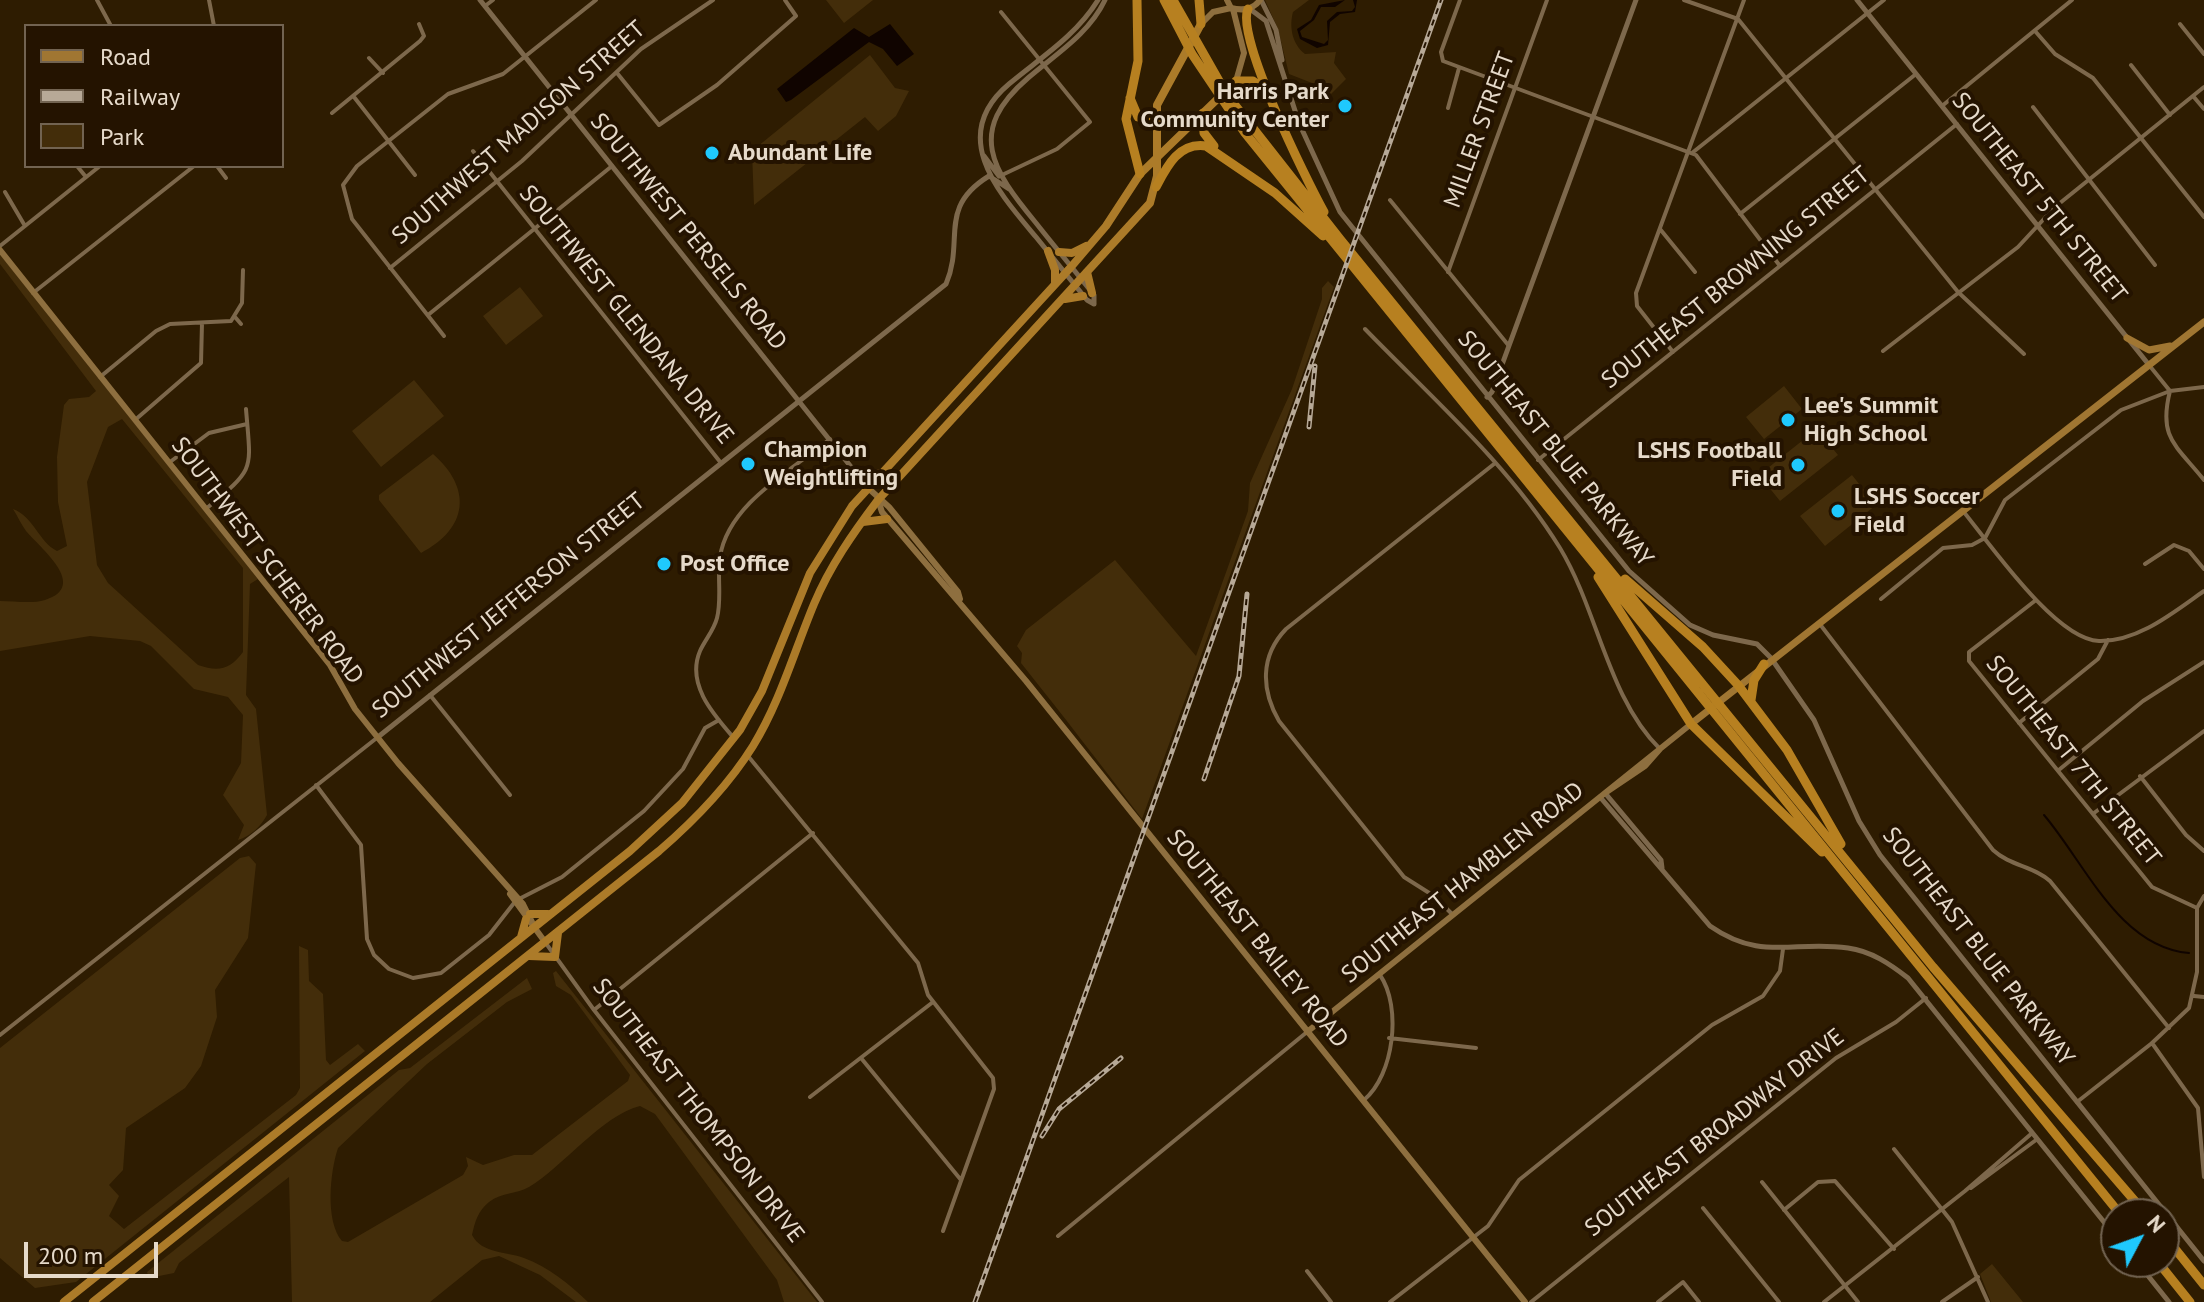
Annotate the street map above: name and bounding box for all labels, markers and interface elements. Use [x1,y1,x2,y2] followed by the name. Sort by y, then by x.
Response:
[386,15,652,251] street label: SOUTHWEST MADISON STREET
[24,24,284,168] legend
[100,41,151,72] text: Road
[1438,48,1522,212] street label: MILLER STREET
[1140,78,1329,134] place label: Harris Park Community Center
[100,81,180,112] text: Railway
[1945,87,2133,309] street label: SOUTHEAST 5TH STREET
[1336,97,1354,115] marker: Harris Park Community Center
[584,108,792,356] street label: SOUTHWEST PERSELS ROAD
[100,121,144,152] text: Park
[728,139,872,167] place label: Abundant Life
[703,144,721,162] marker: Abundant Life
[1596,161,1876,395] street label: SOUTHEAST BROWNING STREET
[513,180,739,450] street label: SOUTHWEST GLENDANA DRIVE
[1451,325,1659,573] street label: SOUTHEAST BLUE PARKWAY
[1804,392,1938,448] place label: Lee's Summit High School
[1779,411,1797,429] marker: Lee's Summit High School
[165,432,369,690] street label: SOUTHWEST SCHERER ROAD
[764,436,898,492] place label: Champion Weightlifting
[1637,437,1782,493] place label: LSHS Football Field
[739,455,757,473] marker: Champion Weightlifting
[1789,456,1807,474] marker: LSHS Football Field
[1854,483,1980,539] place label: LSHS Soccer Field
[367,487,651,725] street label: SOUTHWEST JEFFERSON STREET
[1829,502,1847,520] marker: LSHS Soccer Field
[680,550,790,578] place label: Post Office
[655,555,673,573] marker: Post Office
[1979,650,2167,872] street label: SOUTHEAST 7TH STREET
[1336,776,1590,990] street label: SOUTHEAST HAMBLEN ROAD
[1876,822,2080,1072] street label: SOUTHEAST BLUE PARKWAY
[1160,824,1354,1054] street label: SOUTHEAST BAILEY ROAD
[586,973,810,1249] street label: SOUTHEAST THOMPSON DRIVE
[1580,1023,1850,1243] street label: SOUTHEAST BROADWAY DRIVE
[2100,1198,2180,1278] north arrow
[2141,1209,2172,1238] text: N
[28,1226,162,1276] scale bar
[38,1240,103,1271] text: 200 m

